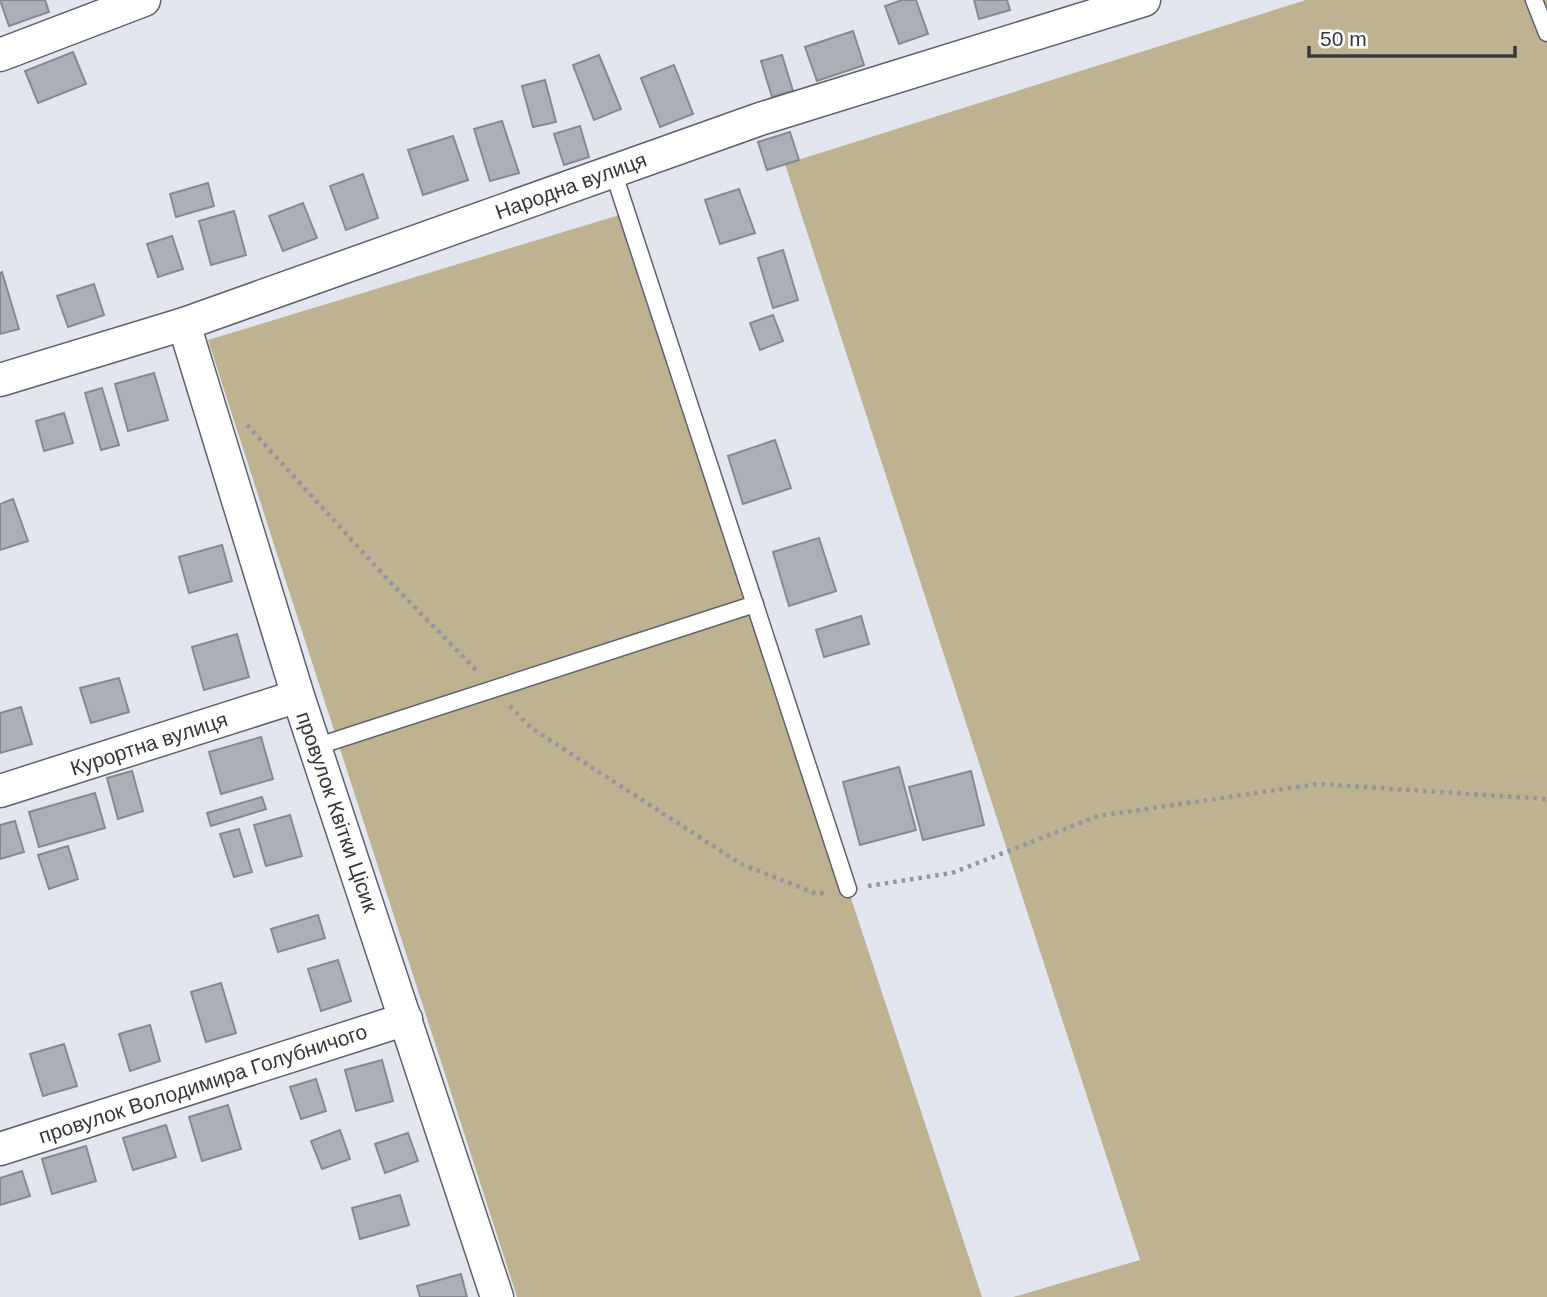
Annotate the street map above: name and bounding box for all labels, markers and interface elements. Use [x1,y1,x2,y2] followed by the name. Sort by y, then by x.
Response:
[1309,14,1516,58] scale bar
[1320,27,1367,50] text: 50 m
[492,147,650,224] street label: Народна вулиця
[67,707,230,780] street label: Курортна вулиця
[292,708,383,916] street label: провулок Квітки Цісик
[36,1019,370,1148] street label: провулок Володимира Голубничого

